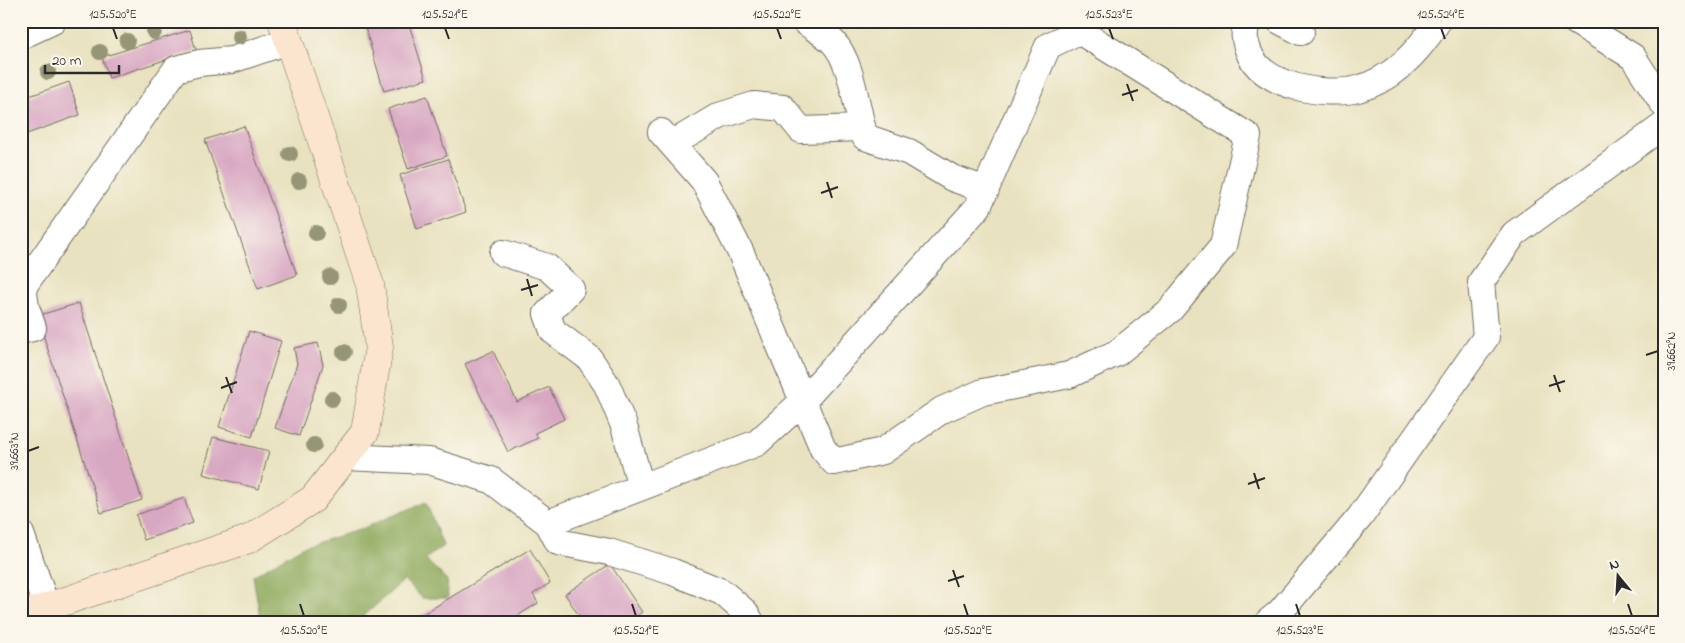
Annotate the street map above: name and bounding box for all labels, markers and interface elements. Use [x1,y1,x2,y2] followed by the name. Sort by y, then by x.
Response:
[89,6,137,24] text: 125.520°E
[422,6,468,24] text: 125.521°E
[753,6,801,24] text: 125.522°E
[1085,6,1133,24] text: 125.523°E
[1417,6,1465,24] text: 125.524°E
[45,42,119,74] scale bar
[52,50,82,72] text: 20 m
[1663,332,1681,370] text: 39.662°N
[6,432,24,470] text: 39.663°N
[1592,550,1642,600] north arrow
[1607,554,1622,577] text: N
[280,622,328,640] text: 125.520°E
[613,622,659,640] text: 125.521°E
[944,622,992,640] text: 125.522°E
[1276,622,1324,640] text: 125.523°E
[1608,622,1656,640] text: 125.524°E

